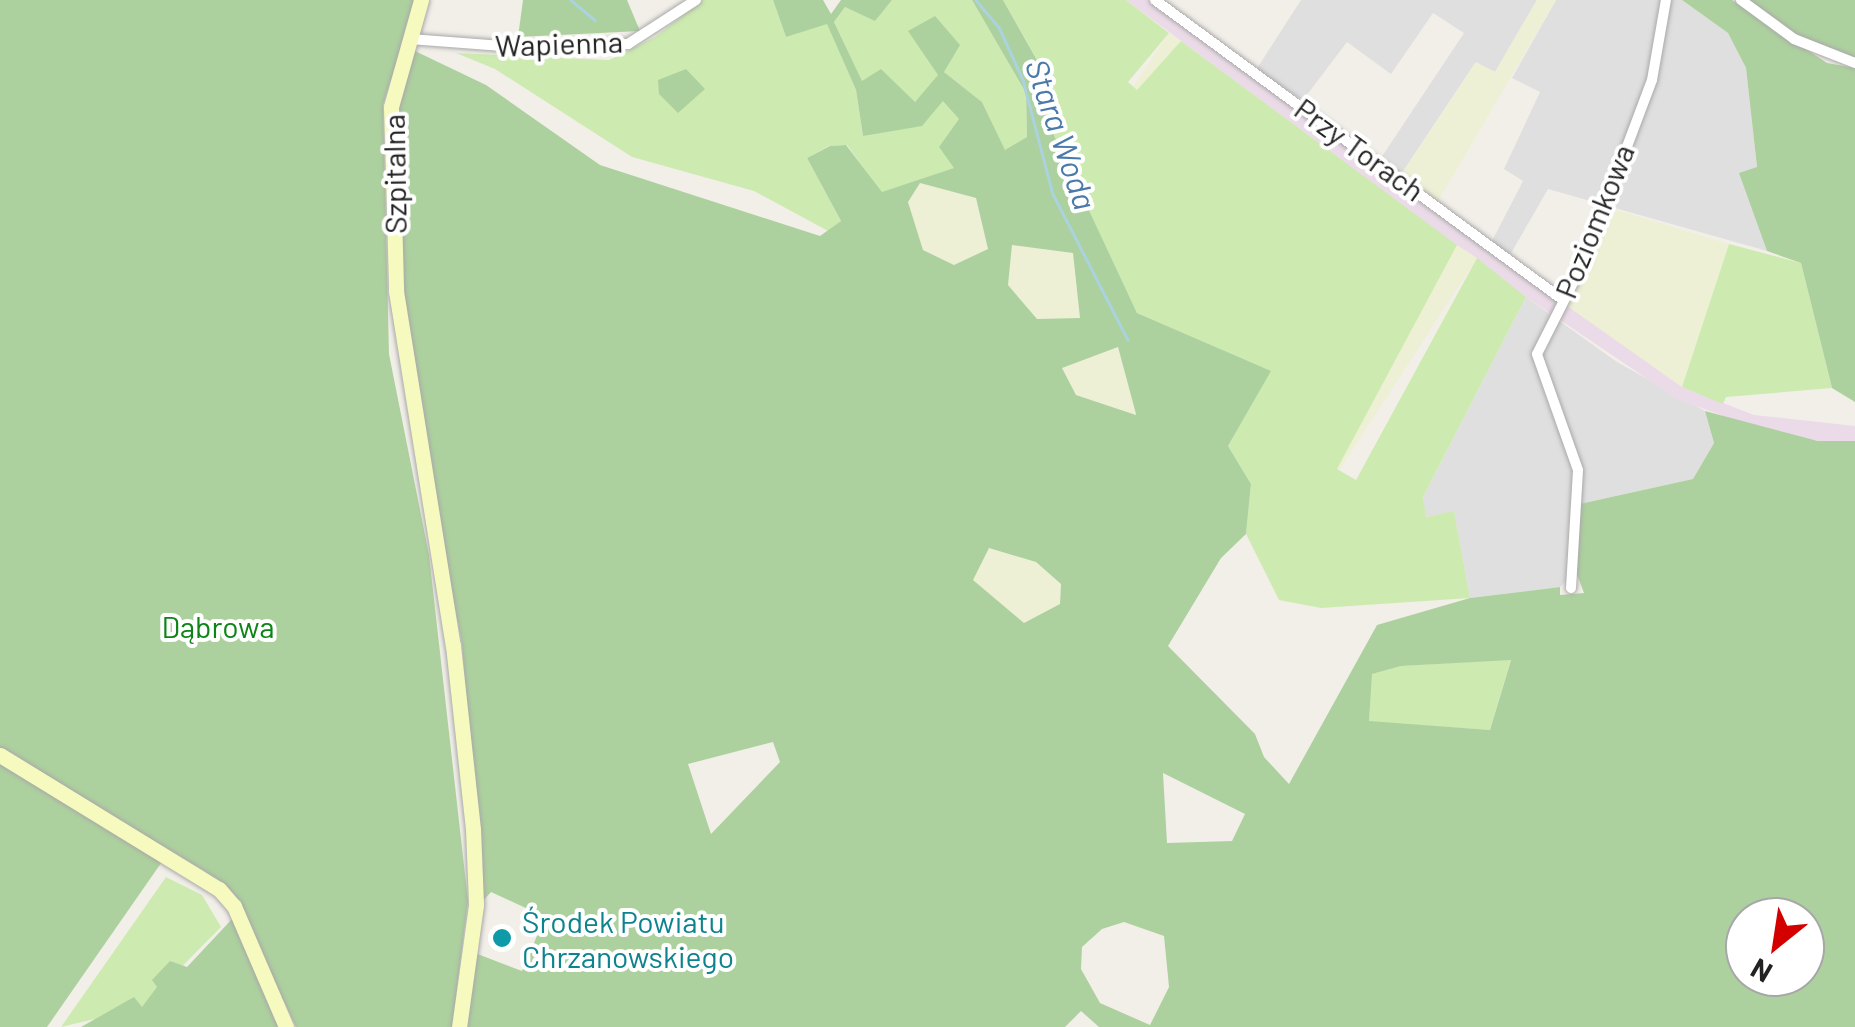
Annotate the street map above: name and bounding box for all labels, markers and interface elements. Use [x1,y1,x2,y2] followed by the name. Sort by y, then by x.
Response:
[494,23,624,63] street label: Wapienna
[1018,54,1106,214] water label: Stara Woda
[1288,90,1432,208] street label: Przy Torach
[375,114,413,234] street label: Szpitalna
[1547,139,1641,303] street label: Poziomkowa
[161,608,275,644] park label: Dąbrowa
[1725,897,1825,997] north arrow
[522,903,734,974] place label: Środek Powiatu Chrzanowskiego
[491,927,513,949] marker: Środek Powiatu Chrzanowskiego
[1744,952,1778,991] text: N

